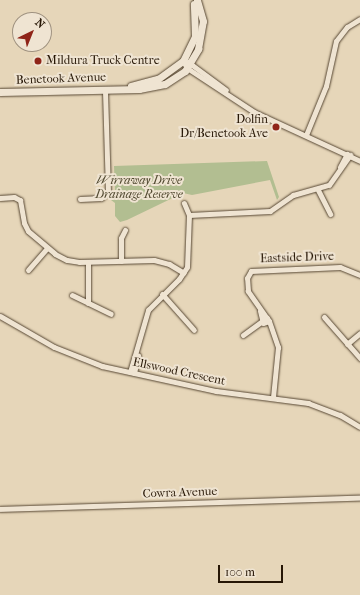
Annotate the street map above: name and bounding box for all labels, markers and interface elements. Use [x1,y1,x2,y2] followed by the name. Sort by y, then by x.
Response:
[12,12,52,52] north arrow
[32,16,47,31] text: N
[46,54,160,68] place label: Mildura Truck Centre
[33,56,43,66] marker: Mildura Truck Centre
[16,70,106,88] street label: Benetook Avenue
[180,113,268,141] place label: Dolfin Dr/Benetook Ave
[271,122,281,132] marker: Dolfin Dr/Benetook Ave
[95,174,183,202] park label: Wirraway Drive Drainage Reserve
[260,250,334,266] street label: Eastside Drive
[131,355,227,389] street label: Ellswood Crescent
[142,484,218,502] street label: Cowra Avenue
[220,557,285,583] scale bar
[225,565,255,579] text: 100 m

